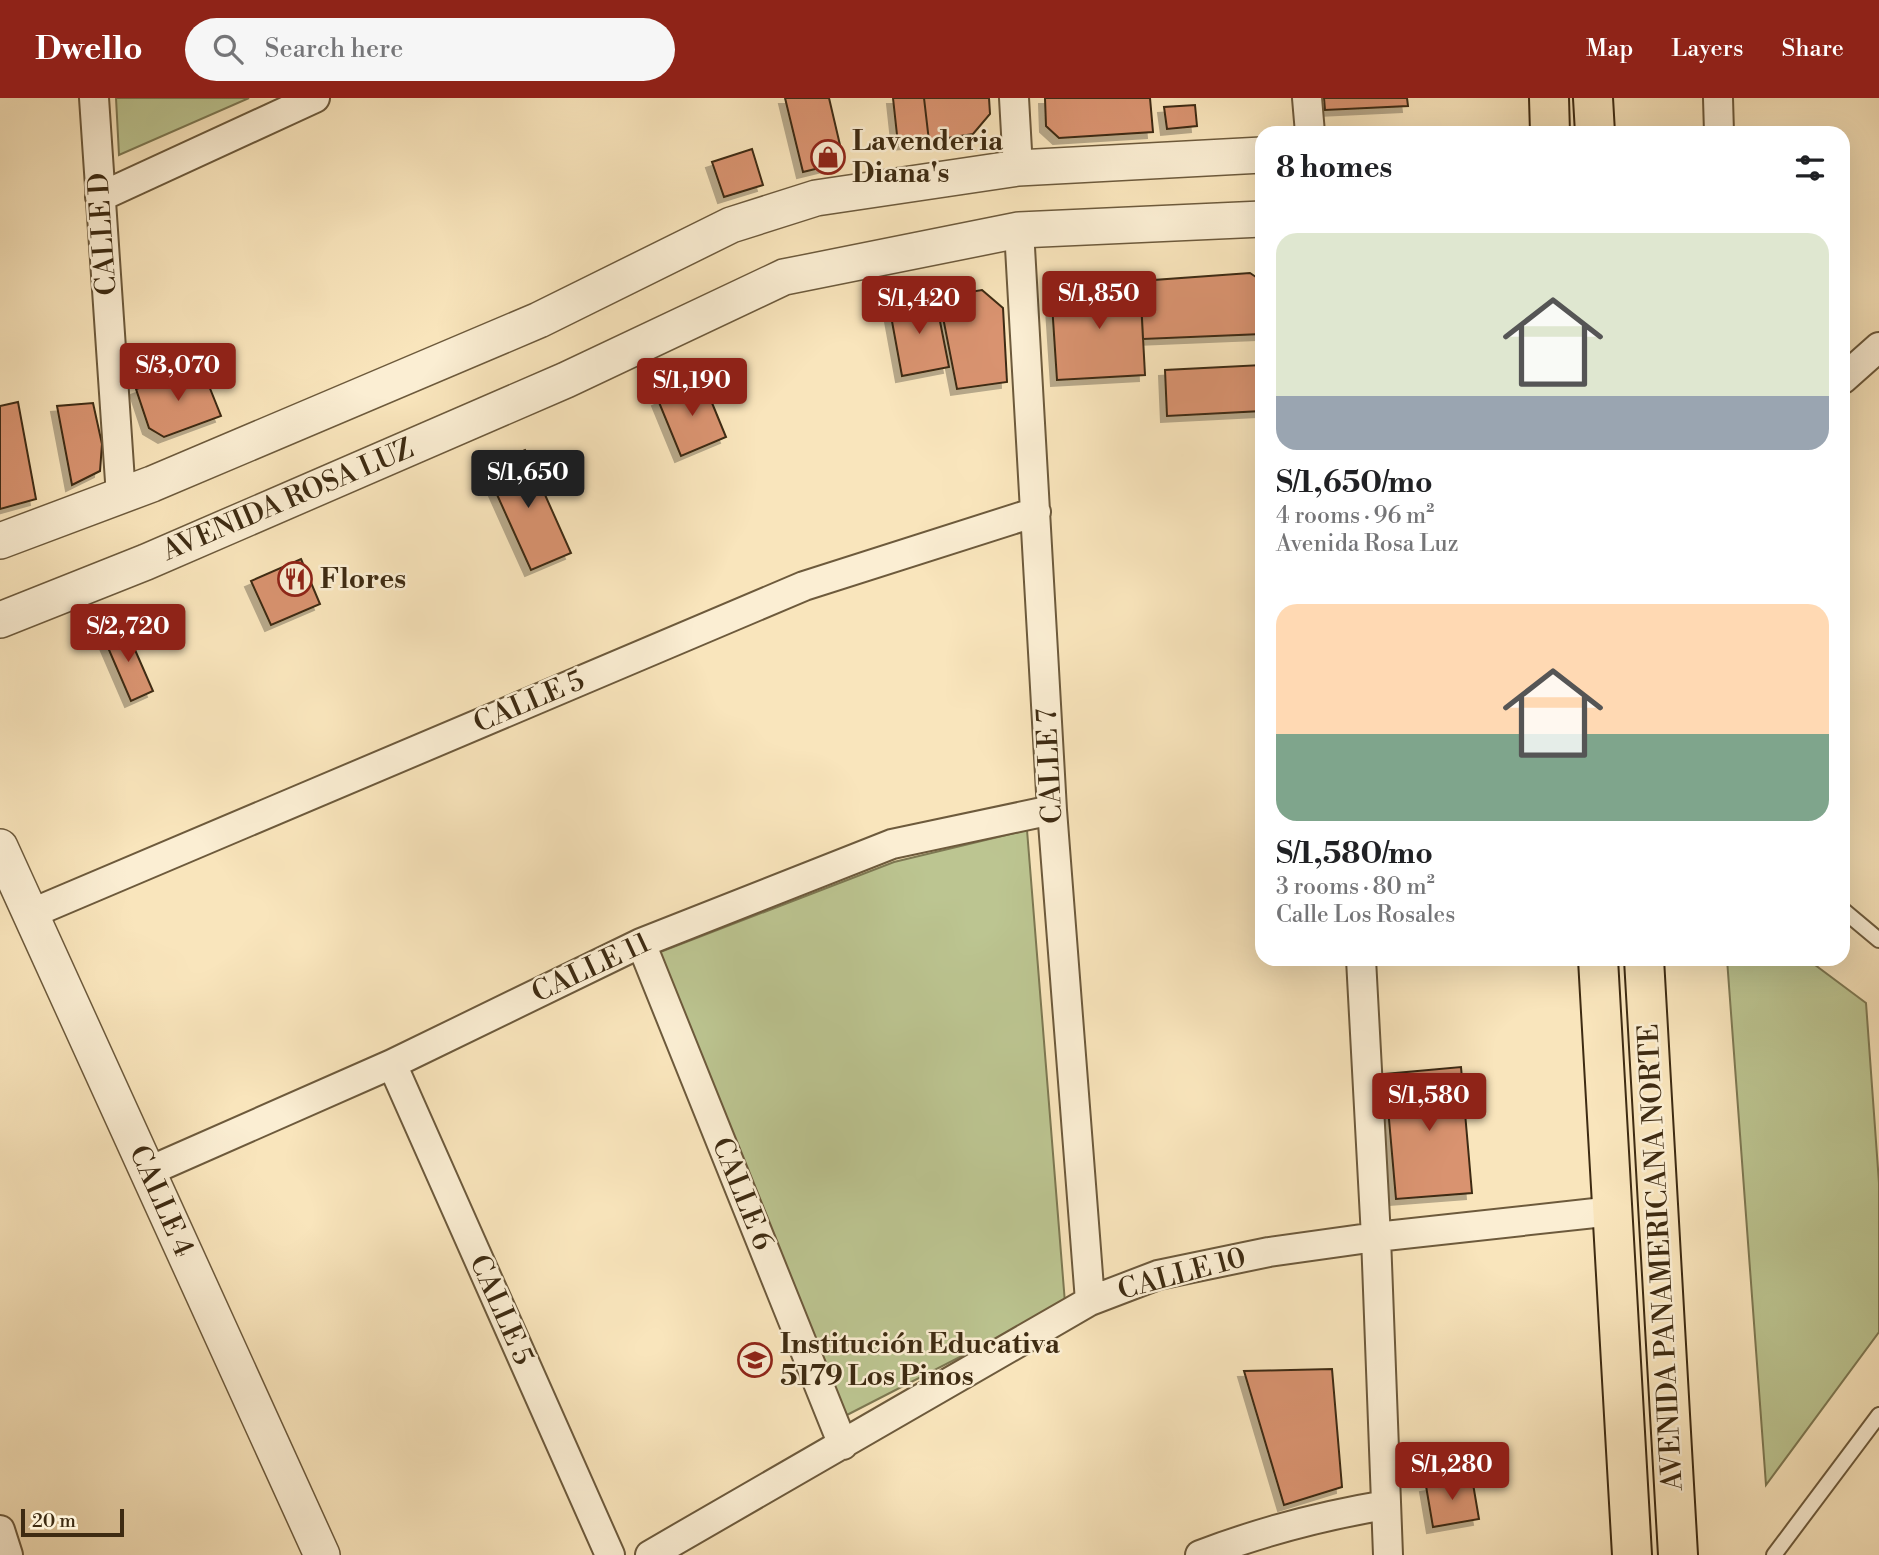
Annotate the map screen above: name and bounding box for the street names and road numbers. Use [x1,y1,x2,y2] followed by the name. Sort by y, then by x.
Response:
[81,171,125,297] street label: CALLE D
[156,431,419,569] street label: AVENIDA ROSA LUZ
[468,663,590,741] street label: CALLE 5
[1030,707,1070,825] street label: CALLE 7
[526,925,656,1011] street label: CALLE 11
[1631,1023,1691,1492] street label: AVENIDA PANAMERICANA NORTE
[704,1133,780,1255] street label: CALLE 6
[121,1140,201,1262] street label: CALLE 4
[1114,1240,1250,1308] street label: CALLE 10
[461,1250,541,1370] street label: CALLE 5

